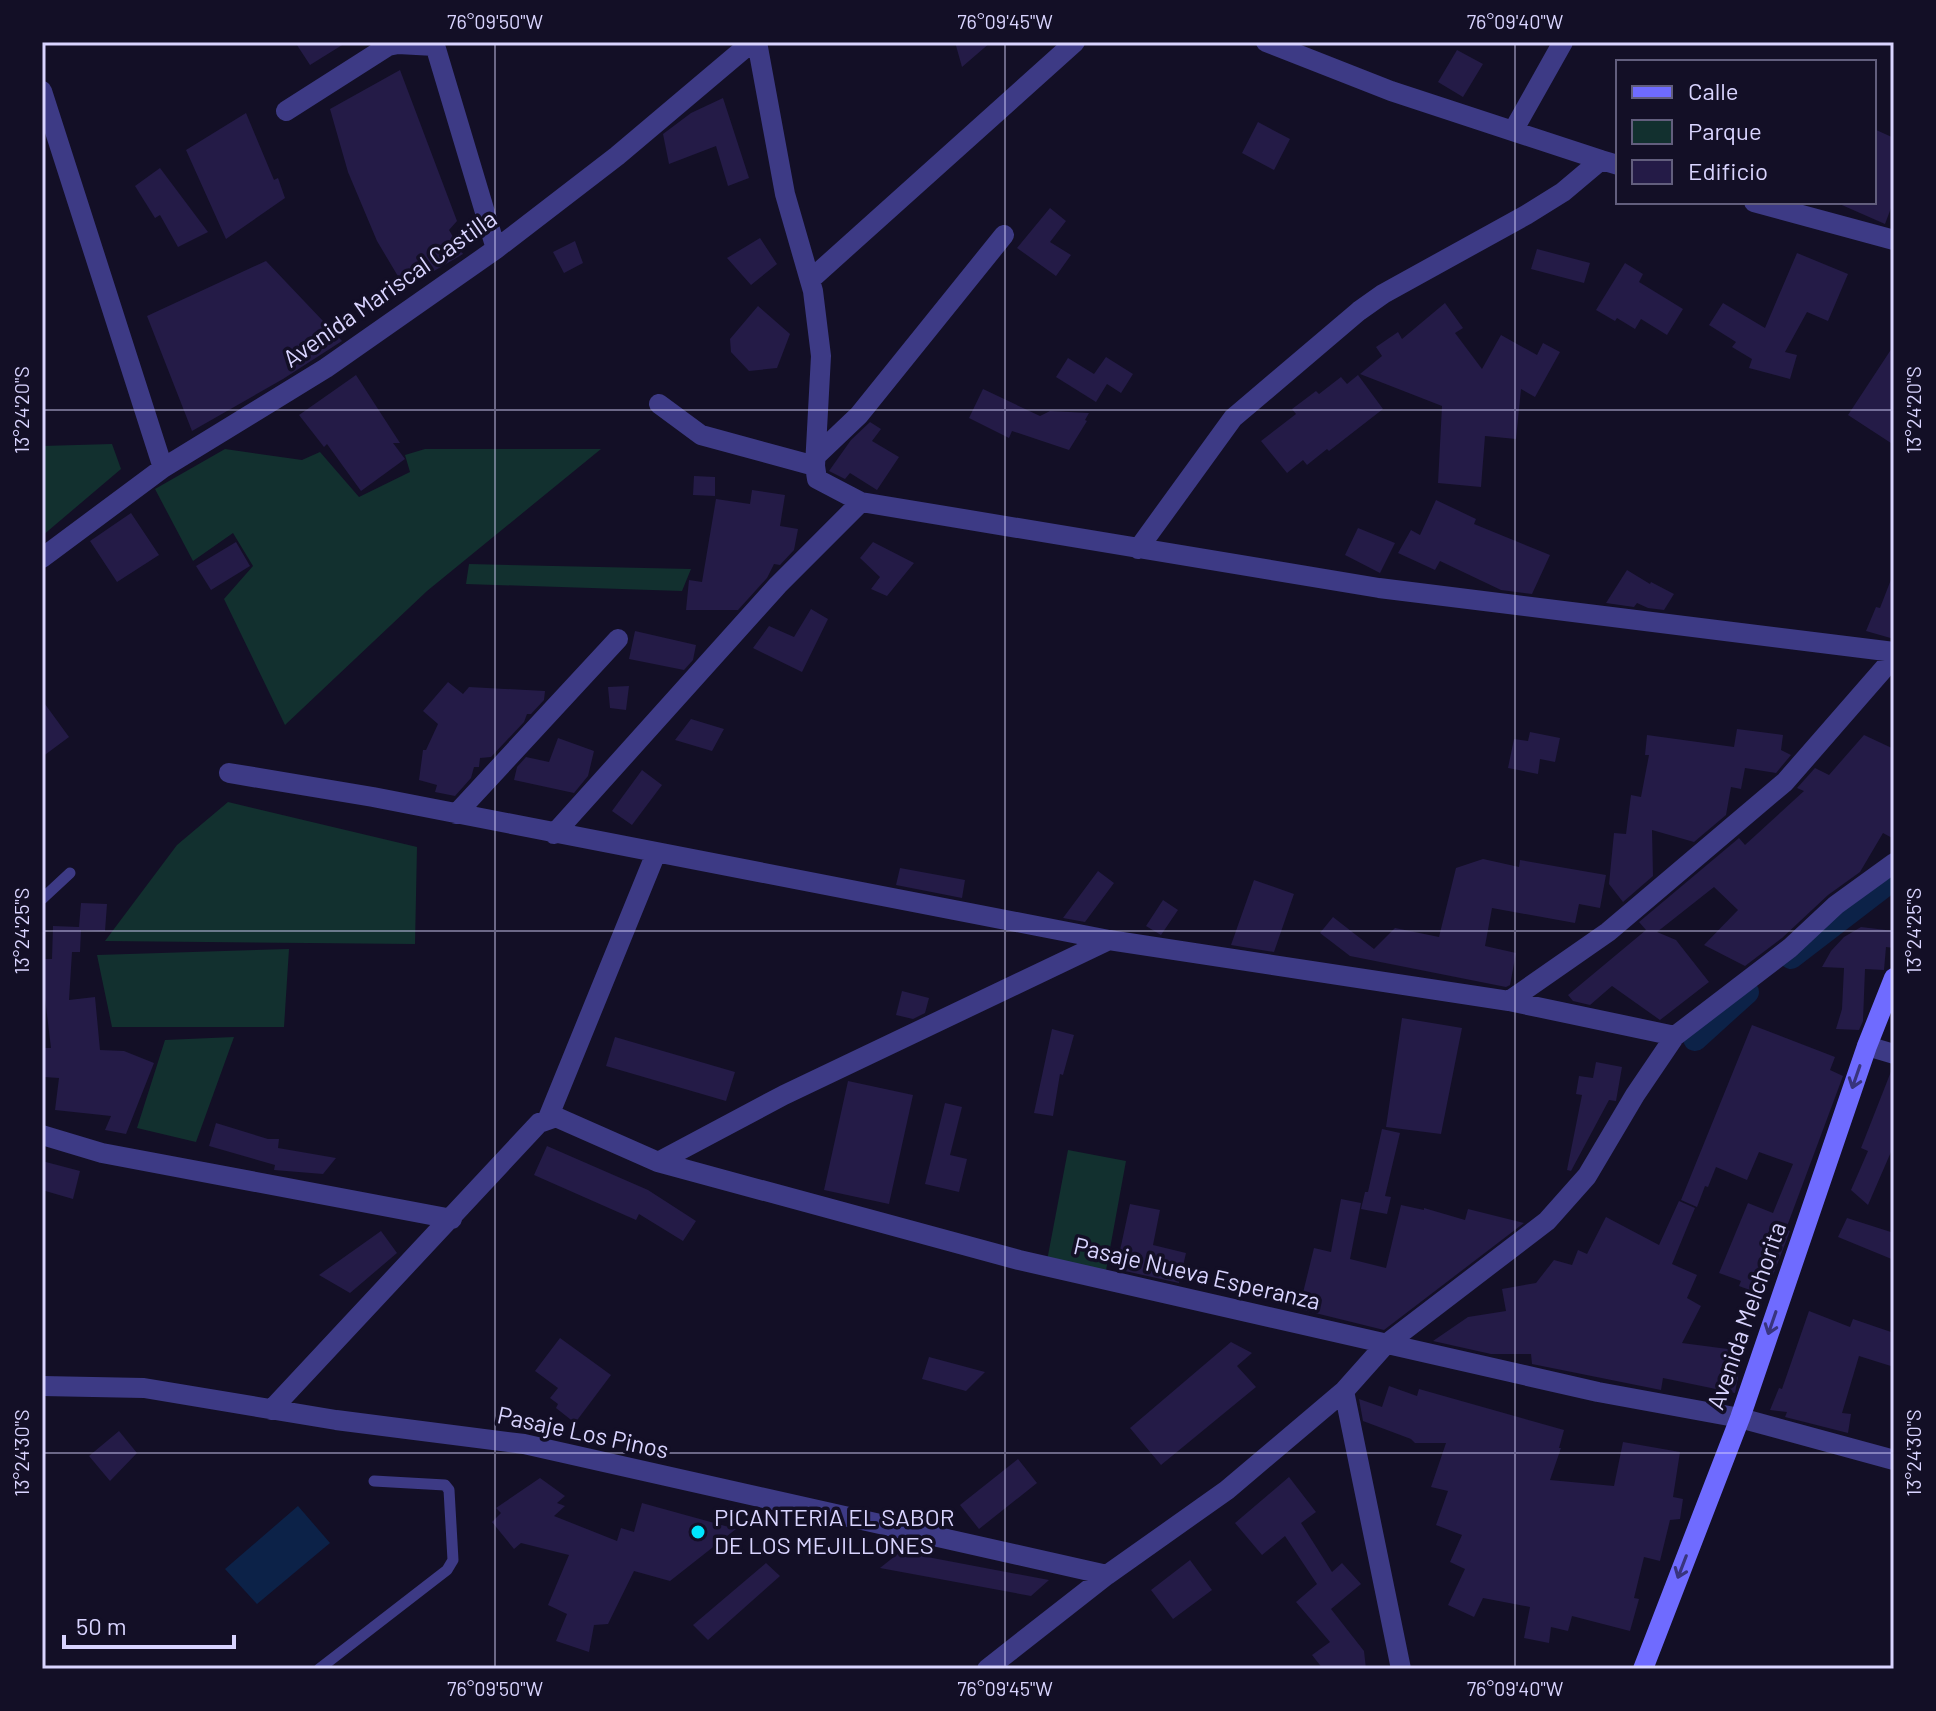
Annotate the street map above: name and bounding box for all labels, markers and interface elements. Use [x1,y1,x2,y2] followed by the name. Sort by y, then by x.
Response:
[447,9,544,33] text: 76°09'50"W
[957,9,1053,33] text: 76°09'45"W
[1467,9,1564,33] text: 76°09'40"W
[1616,60,1876,204] legend
[1688,76,1739,105] text: Calle
[1688,116,1762,145] text: Parque
[1688,156,1768,185] text: Edificio
[277,203,502,373] street label: Avenida Mariscal Castilla
[9,366,33,454] text: 13°24'20"S
[1901,366,1925,454] text: 13°24'20"S
[9,888,33,974] text: 13°24'25"S
[1901,888,1925,974] text: 13°24'25"S
[1848,1064,1863,1089] one-way arrow
[1700,1218,1791,1413] street label: Avenida Melchorita
[1071,1230,1323,1315] street label: Pasaje Nueva Esperanza
[1764,1310,1778,1335] one-way arrow
[495,1399,672,1464] street label: Pasaje Los Pinos
[9,1409,33,1497] text: 13°24'30"S
[1901,1409,1925,1497] text: 13°24'30"S
[714,1502,954,1559] place label: PICANTERIA EL SABOR DE LOS MEJILLONES
[689,1523,707,1541] marker: PICANTERIA EL SABOR DE LOS MEJILLONES
[1674,1554,1688,1579] one-way arrow
[64,1599,234,1649] scale bar
[76,1611,127,1640] text: 50 m
[447,1676,544,1700] text: 76°09'50"W
[957,1676,1053,1700] text: 76°09'45"W
[1467,1676,1564,1700] text: 76°09'40"W

